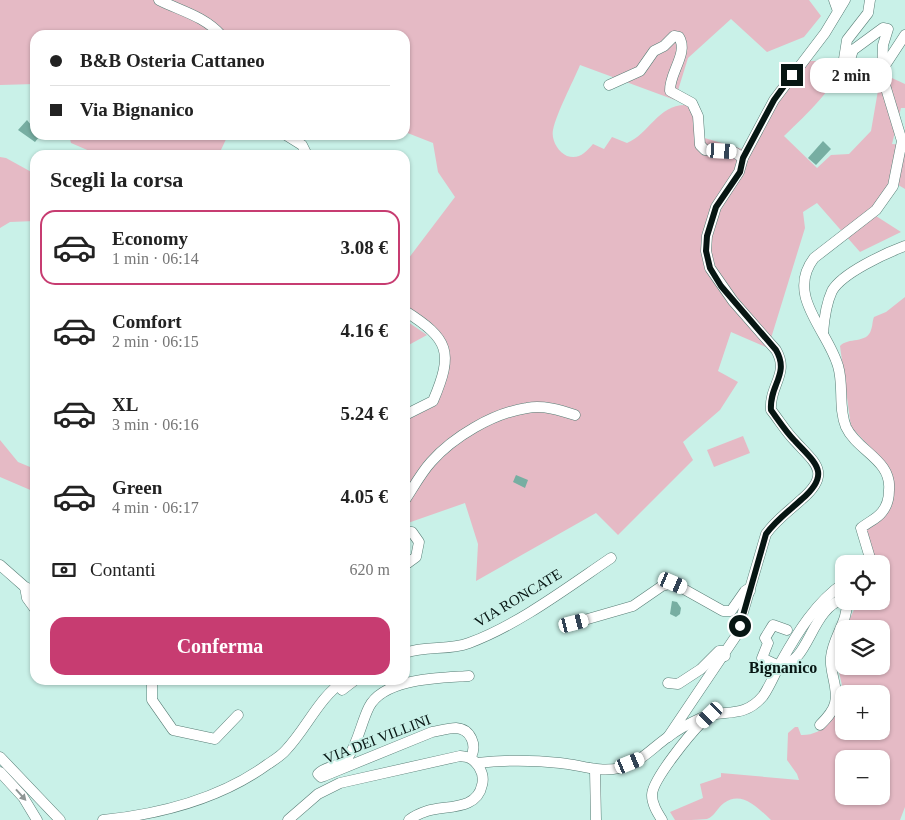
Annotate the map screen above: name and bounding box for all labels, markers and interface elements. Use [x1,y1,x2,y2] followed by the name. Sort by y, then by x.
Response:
[80,50,265,71] text: B&B Osteria Cattaneo
[810,58,892,92] callout: 2 min
[781,64,803,86] route end
[832,67,870,84] text: 2 min
[80,99,194,120] text: Via Bignanico
[706,143,737,159] car
[50,167,183,192] text: Scegli la corsa
[52,225,97,270] icon: car
[112,228,188,249] text: Economy
[341,237,388,258] text: 3.08 €
[112,250,199,267] text: 1 min · 06:14
[52,308,97,353] icon: car
[112,311,182,332] text: Comfort
[341,320,388,341] text: 4.16 €
[112,333,199,350] text: 2 min · 06:15
[52,391,97,436] icon: car
[112,394,138,415] text: XL
[341,403,388,424] text: 5.24 €
[112,416,199,433] text: 3 min · 06:16
[52,474,97,519] icon: car
[112,477,162,498] text: Green
[341,486,388,507] text: 4.05 €
[112,499,199,516] text: 4 min · 06:17
[835,555,890,805] map controls
[835,555,890,610] button: locate
[50,556,78,584] icon: cash
[90,559,155,580] text: Contanti
[350,561,390,578] text: 620 m
[472,566,564,630] street label: VIA RONCATE
[656,570,689,596] car
[557,612,590,634] car
[729,615,751,637] route start
[50,617,390,675] button: Conferma
[835,620,890,675] button: layers
[749,659,817,677] district label: Bignanico
[835,685,890,740] button: +
[693,699,726,731] car
[321,711,433,767] street label: VIA DEI VILLINI
[613,750,646,776] car
[835,750,890,805] button: −
[15,788,26,801] one-way arrow

